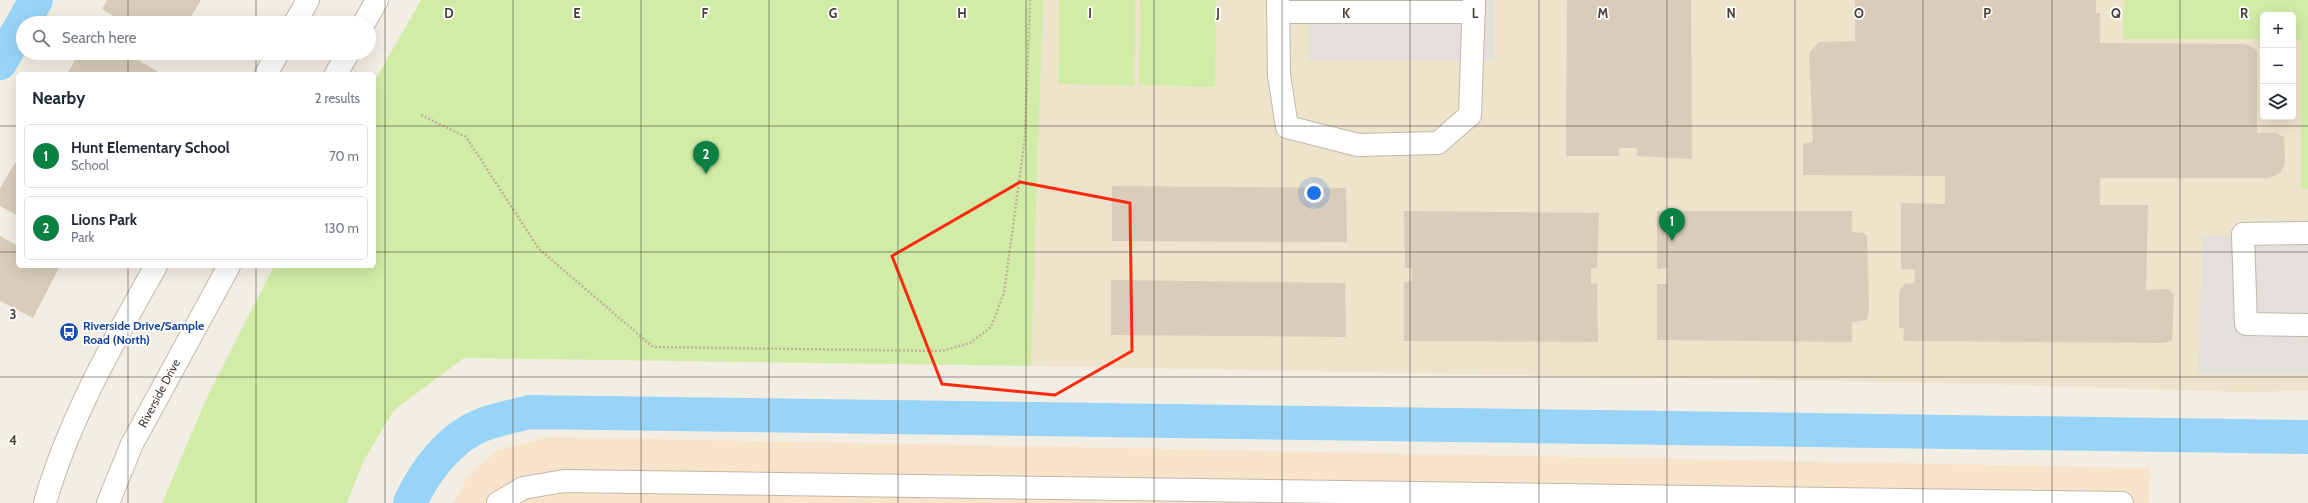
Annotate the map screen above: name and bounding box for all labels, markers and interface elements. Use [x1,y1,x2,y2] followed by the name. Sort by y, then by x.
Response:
[444,5,454,21] text: D
[573,5,581,21] text: E
[702,5,709,21] text: F
[829,5,838,21] text: G
[957,5,967,21] text: H
[1088,5,1092,21] text: I
[1215,5,1220,21] text: J
[1342,5,1351,21] text: K
[1472,5,1479,21] text: L
[1598,5,1609,21] text: M
[1726,5,1736,21] text: N
[1854,5,1864,21] text: O
[1983,5,1991,21] text: P
[2111,5,2121,21] text: Q
[2240,5,2248,21] text: R
[2260,12,2296,120] map controls
[2260,12,2296,48] button: +
[16,16,376,60] search box
[30,27,52,49] icon: search
[62,29,137,47] text: Search here
[2260,48,2296,84] button: −
[2260,84,2296,120] button: layers
[32,88,85,108] text: Nearby
[315,90,360,106] text: 2 results
[71,139,230,157] text: Hunt Elementary School
[693,141,719,174] pin: 2
[44,148,48,164] text: 1
[329,148,359,164] text: 70 m
[71,157,109,173] text: School
[1304,183,1324,203] your location
[1659,208,1685,241] pin: 1
[71,211,137,229] text: Lions Park
[43,220,49,236] text: 2
[324,220,359,236] text: 130 m
[71,229,94,245] text: Park
[9,306,17,322] text: 3
[83,318,204,347] place label: Riverside Drive/Sample Road (North)
[58,321,80,343] bus stop icon: Riverside Drive/Sample Road (North)
[135,356,183,430] street label: Riverside Drive
[9,432,17,448] text: 4

